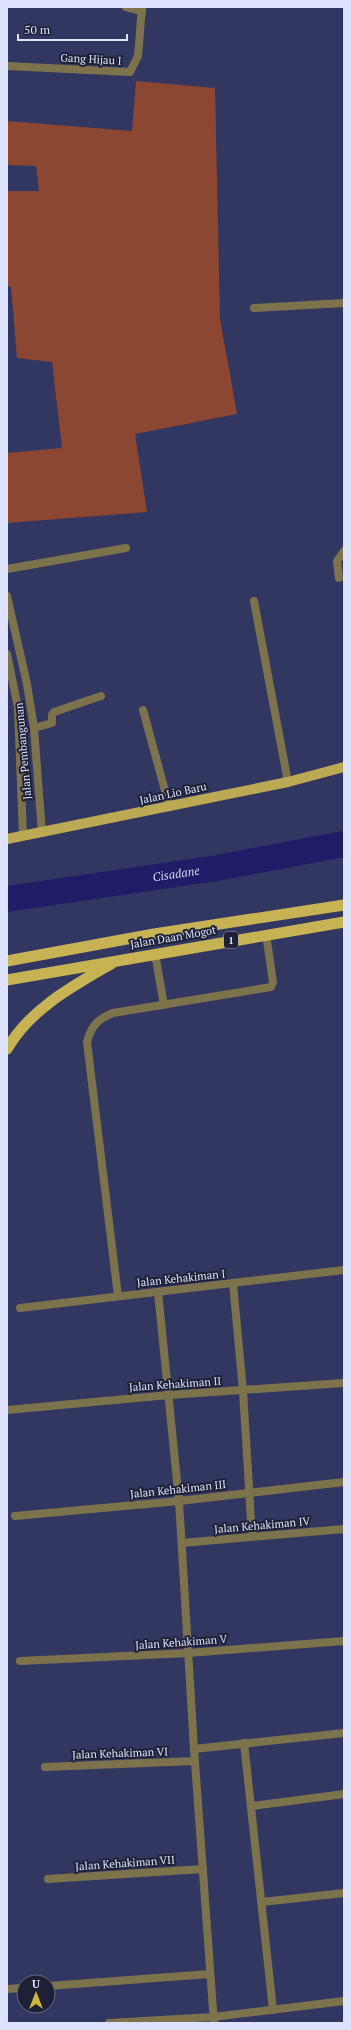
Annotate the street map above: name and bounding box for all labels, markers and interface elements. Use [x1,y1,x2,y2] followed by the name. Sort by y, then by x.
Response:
[18,16,127,42] scale bar
[24,22,51,37] text: 50 m
[60,50,122,68] street label: Gang Hijau I
[12,701,34,800] street label: Jalan Pembangunan
[138,779,209,807] street label: Jalan Lio Baru
[152,863,201,884] water label: Cisadane
[129,923,217,951] street label: Jalan Daan Mogot
[224,932,238,948] road number: 1
[136,1266,226,1290] street label: Jalan Kehakiman I
[128,1374,222,1394] street label: Jalan Kehakiman II
[129,1477,227,1501] street label: Jalan Kehakiman III
[214,1514,311,1536] street label: Jalan Kehakiman IV
[135,1632,228,1652] street label: Jalan Kehakiman V
[72,1744,168,1762] street label: Jalan Kehakiman VI
[75,1853,175,1873] street label: Jalan Kehakiman VII
[16,1974,56,2014] north arrow
[32,1977,40,1991] text: U

